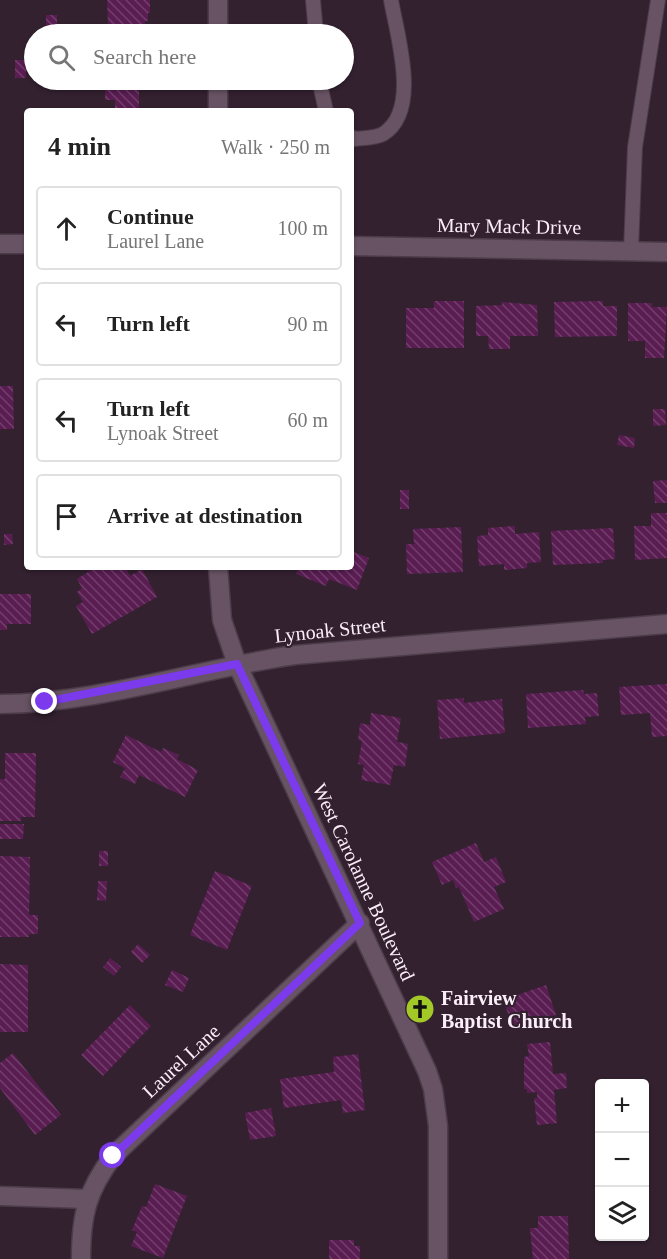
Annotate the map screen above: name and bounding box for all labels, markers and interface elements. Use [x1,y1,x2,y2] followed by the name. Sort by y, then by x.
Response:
[24,24,354,90] search box
[45,41,78,74] icon: search
[93,44,196,69] text: Search here
[48,132,111,161] text: 4 min
[221,136,330,158] text: Walk · 250 m
[107,204,194,229] text: Continue
[50,212,83,245] icon: ahead
[437,214,581,239] street label: Mary Mack Drive
[277,217,328,239] text: 100 m
[107,230,204,252] text: Laurel Lane
[50,308,83,341] icon: left
[107,311,190,336] text: Turn left
[287,313,328,335] text: 90 m
[107,396,190,421] text: Turn left
[50,404,83,437] icon: left
[287,409,328,431] text: 60 m
[107,422,219,444] text: Lynoak Street
[50,500,83,533] icon: arrive
[107,503,303,528] text: Arrive at destination
[273,613,387,648] street label: Lynoak Street
[31,688,57,714] route end
[309,780,419,984] street label: West Carolanne Boulevard
[441,987,572,1033] place label: Fairview Baptist Church
[404,993,436,1025] church icon: Fairview Baptist Church
[138,1020,224,1102] street label: Laurel Lane
[595,1079,649,1241] map controls
[595,1079,649,1133] button: +
[595,1133,649,1187] button: −
[99,1142,125,1168] route start
[595,1187,649,1241] button: layers

